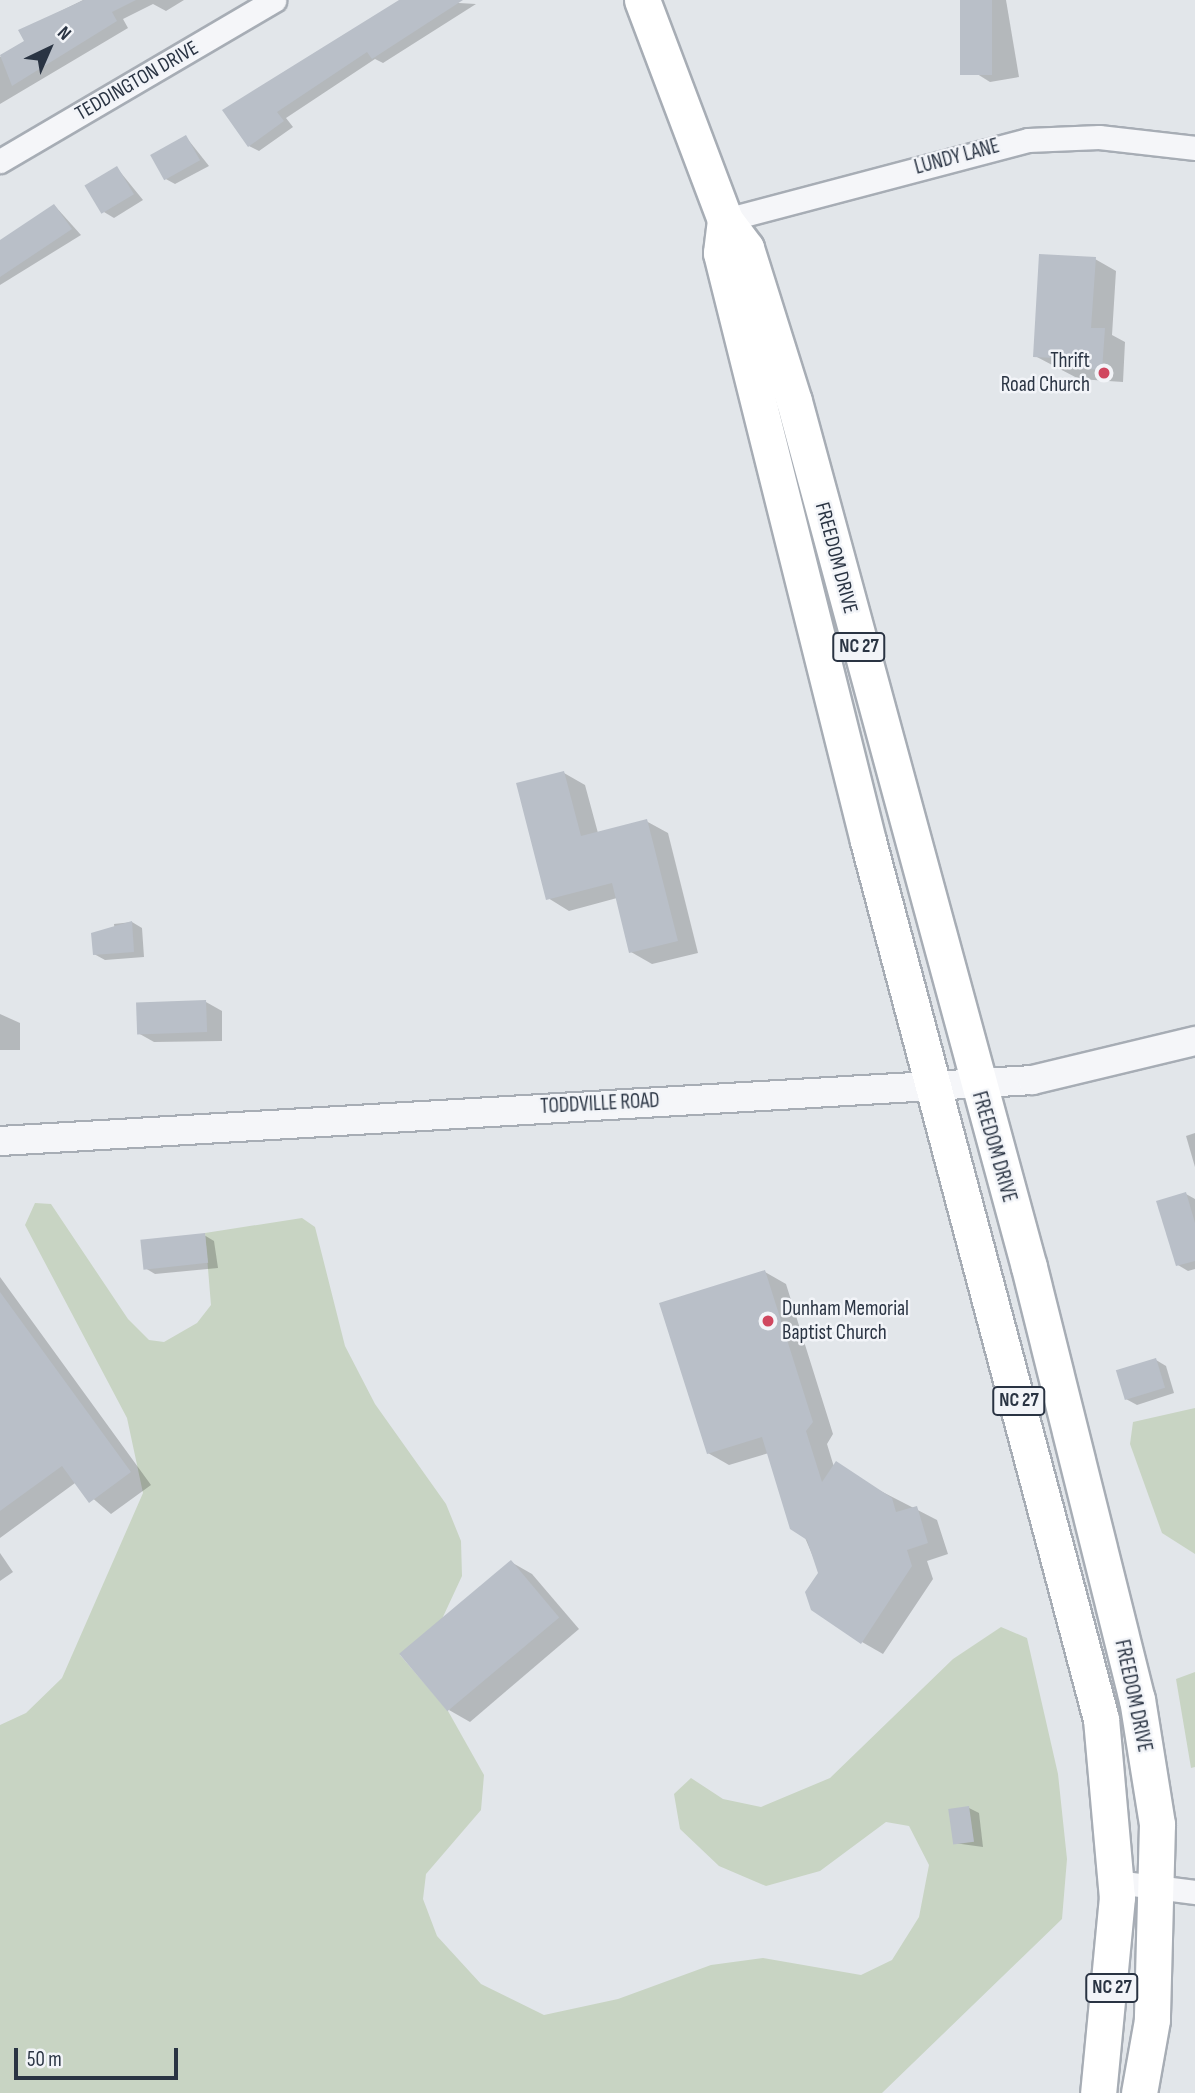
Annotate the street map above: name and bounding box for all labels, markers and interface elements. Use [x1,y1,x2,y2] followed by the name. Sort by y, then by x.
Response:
[14,14,84,84] north arrow
[52,22,76,45] text: N
[71,36,203,126] street label: TEDDINGTON DRIVE
[912,134,1002,180] street label: LUNDY LANE
[1001,348,1090,398] place label: Thrift Road Church
[1096,365,1112,381] marker: Thrift Road Church
[809,500,863,616] street label: FREEDOM DRIVE
[831,632,887,662] road number: NC 27
[540,1088,660,1120] street label: TODDVILLE ROAD
[966,1089,1022,1205] street label: FREEDOM DRIVE
[782,1296,909,1346] place label: Dunham Memorial Baptist Church
[760,1313,776,1329] marker: Dunham Memorial Baptist Church
[991,1386,1047,1416] road number: NC 27
[1109,1638,1157,1754] street label: FREEDOM DRIVE
[1084,1972,1140,2004] road number: NC 27
[18,2034,182,2078] scale bar
[27,2047,62,2072] text: 50 m

